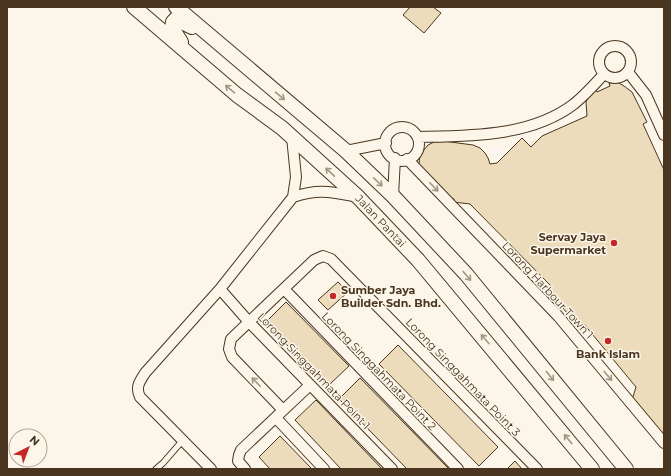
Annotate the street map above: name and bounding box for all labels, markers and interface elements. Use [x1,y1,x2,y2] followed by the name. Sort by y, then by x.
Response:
[225,84,235,93] one-way arrow
[275,91,286,100] one-way arrow
[325,167,335,176] one-way arrow
[373,177,383,186] one-way arrow
[430,182,439,193] one-way arrow
[352,191,409,250] street label: Jalan Pantai
[530,230,606,257] place label: Servay Jaya Supermarket
[609,238,619,248] marker: Servay Jaya Supermarket
[499,239,597,341] street label: Lorong Harbour Town 1
[463,270,472,281] one-way arrow
[341,283,441,310] place label: Sumber Jaya Builder Sdn. Bhd.
[328,291,338,301] marker: Sumber Jaya Builder Sdn. Bhd.
[319,309,439,433] street label: Lorong Singgahmata Point 2
[255,310,373,432] street label: Lorong Singgahmata Point 1
[403,315,523,439] street label: Lorong Singgahmata Point 3
[480,333,489,344] one-way arrow
[603,336,613,346] marker: Bank Islam
[576,347,640,361] place label: Bank Islam
[603,370,612,381] one-way arrow
[546,371,555,381] one-way arrow
[251,377,261,387] one-way arrow
[8,428,48,468] north arrow
[27,432,43,449] text: N
[563,434,572,444] one-way arrow

